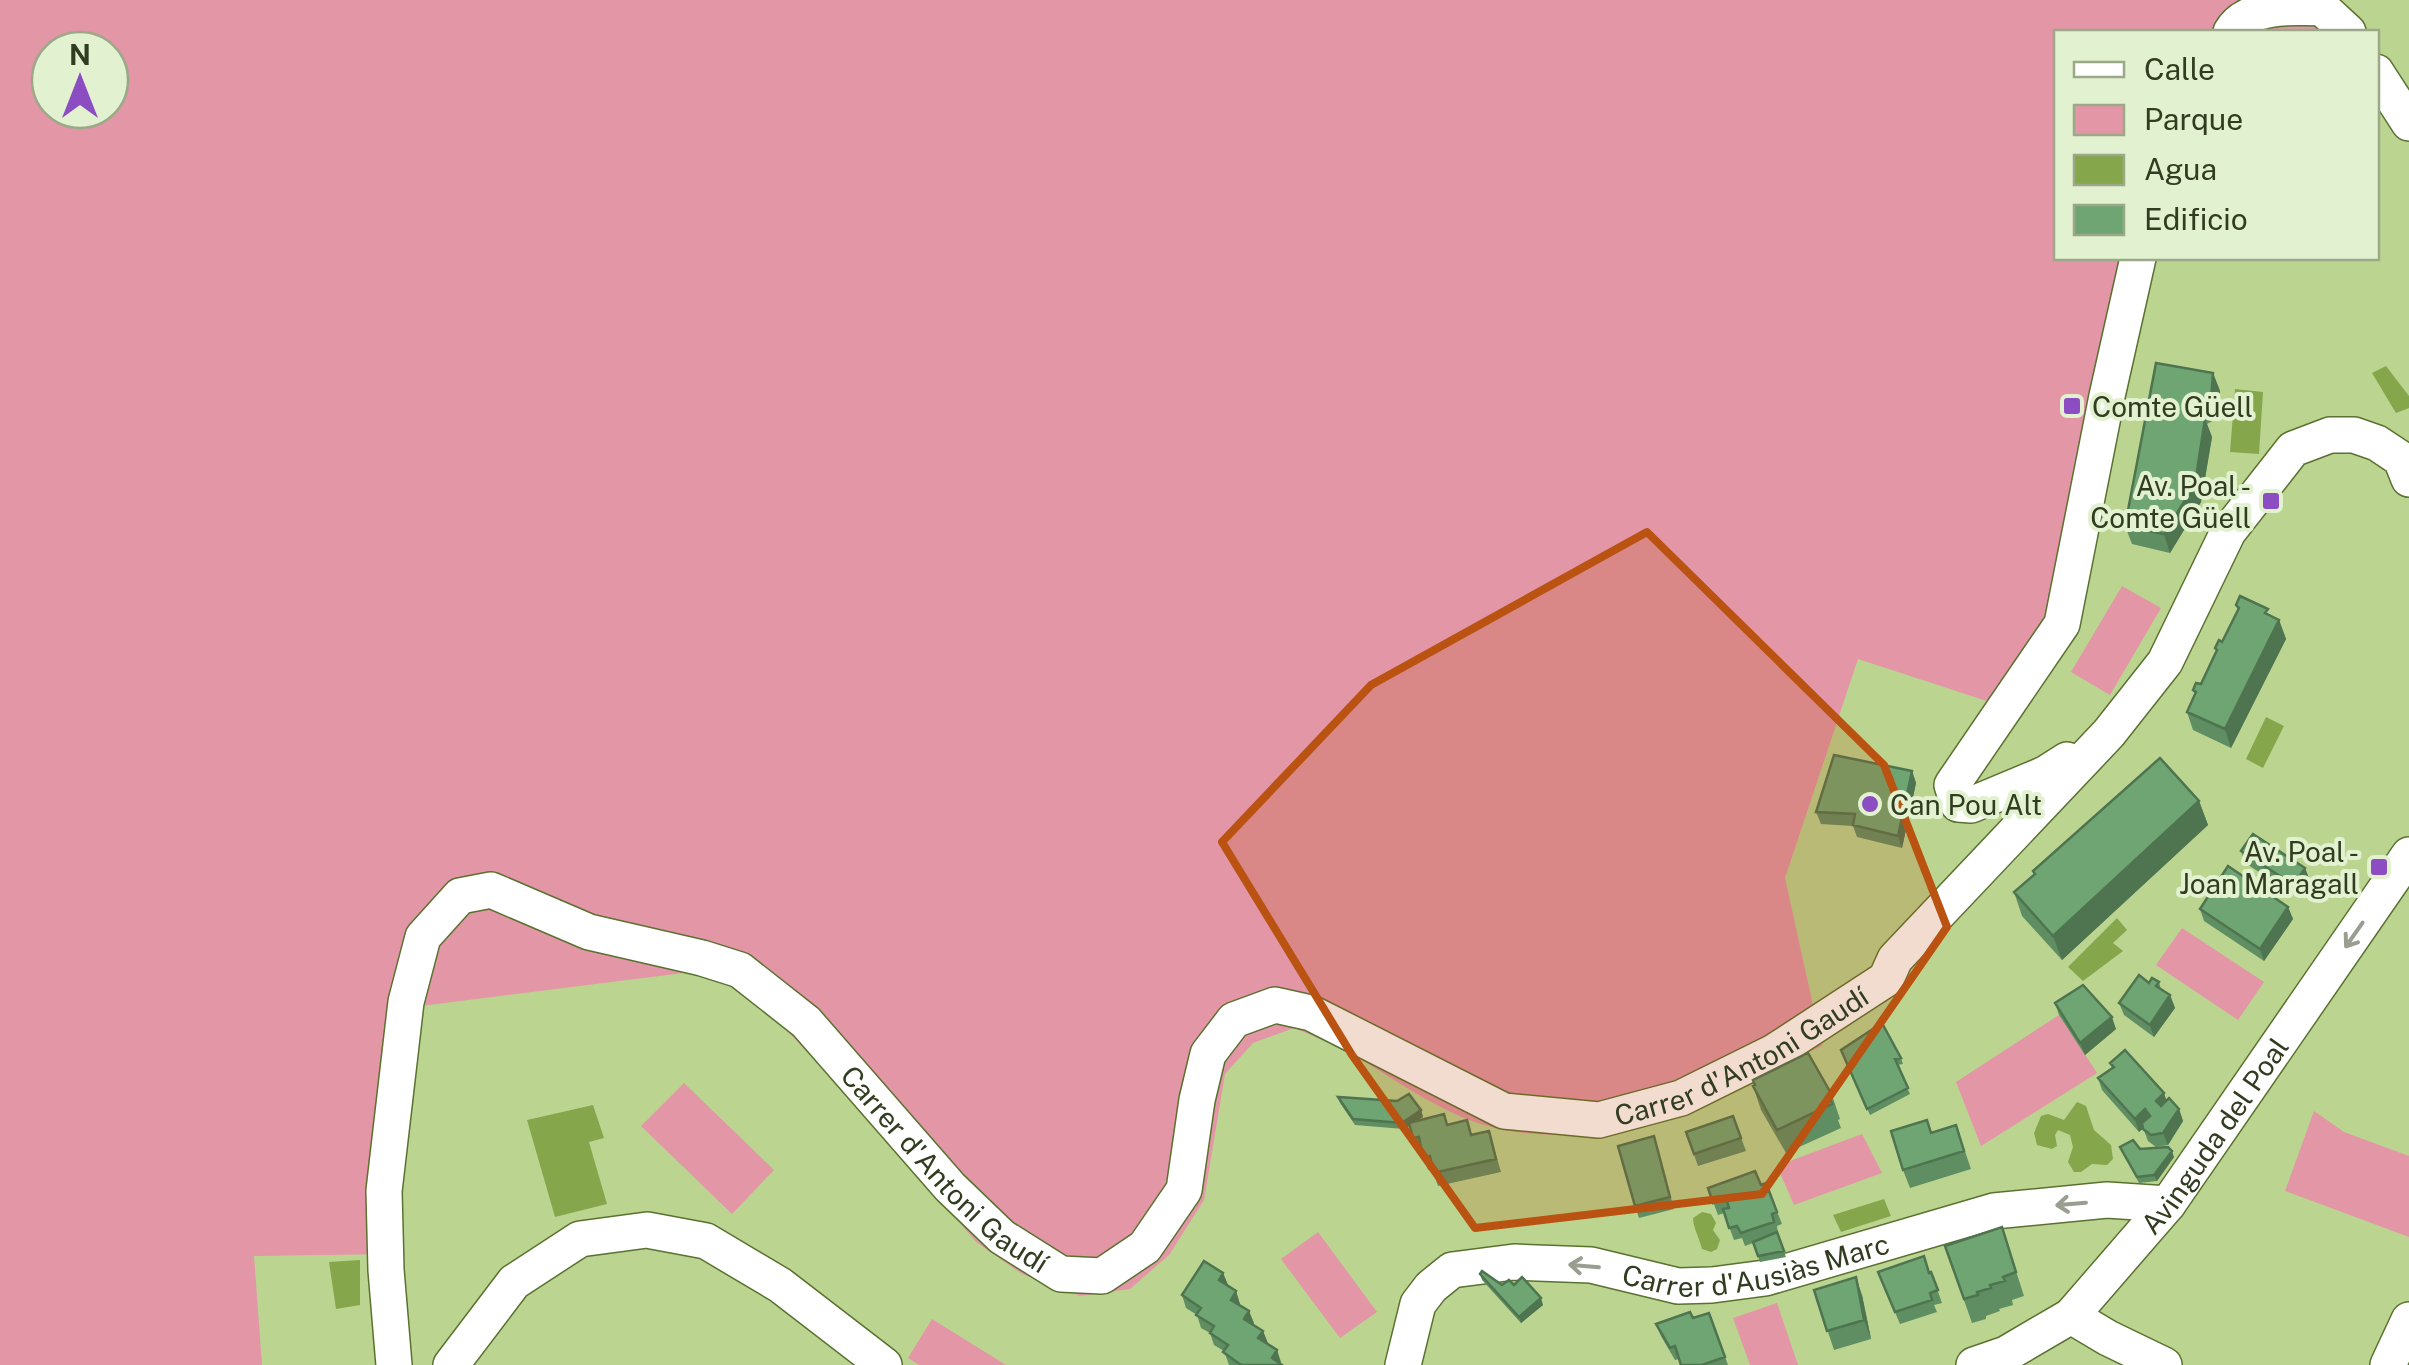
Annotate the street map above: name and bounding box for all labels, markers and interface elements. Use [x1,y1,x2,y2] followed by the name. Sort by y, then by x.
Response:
[30,30,130,130] north arrow
[2054,30,2379,260] legend
[69,38,91,71] text: N
[2144,51,2215,87] text: Calle
[2144,101,2243,137] text: Parque
[2144,151,2217,187] text: Agua
[2144,201,2248,237] text: Edificio
[2092,390,2253,423] place label: Comte Güell
[2061,395,2083,417] marker: Comte Güell
[2090,469,2251,534] place label: Av. Poal - Comte Güell
[2260,490,2282,512] marker: Av. Poal - Comte Güell
[1890,788,2042,821] place label: Can Pou Alt
[1859,793,1881,815] marker: Can Pou Alt
[2179,835,2359,900] place label: Av. Poal - Joan Maragall
[2368,856,2390,878] marker: Av. Poal - Joan Maragall
[2344,921,2365,948] one-way arrow
[1611,978,1875,1132] street label: Carrer d'Antoni Gaudí
[2134,1031,2295,1240] street label: Avinguda del Poal
[835,1058,1056,1279] street label: Carrer d'Antoni Gaudí
[2055,1194,2087,1213] one-way arrow
[1619,1226,1893,1302] street label: Carrer d'Ausiàs Marc
[1568,1256,1600,1275] one-way arrow

